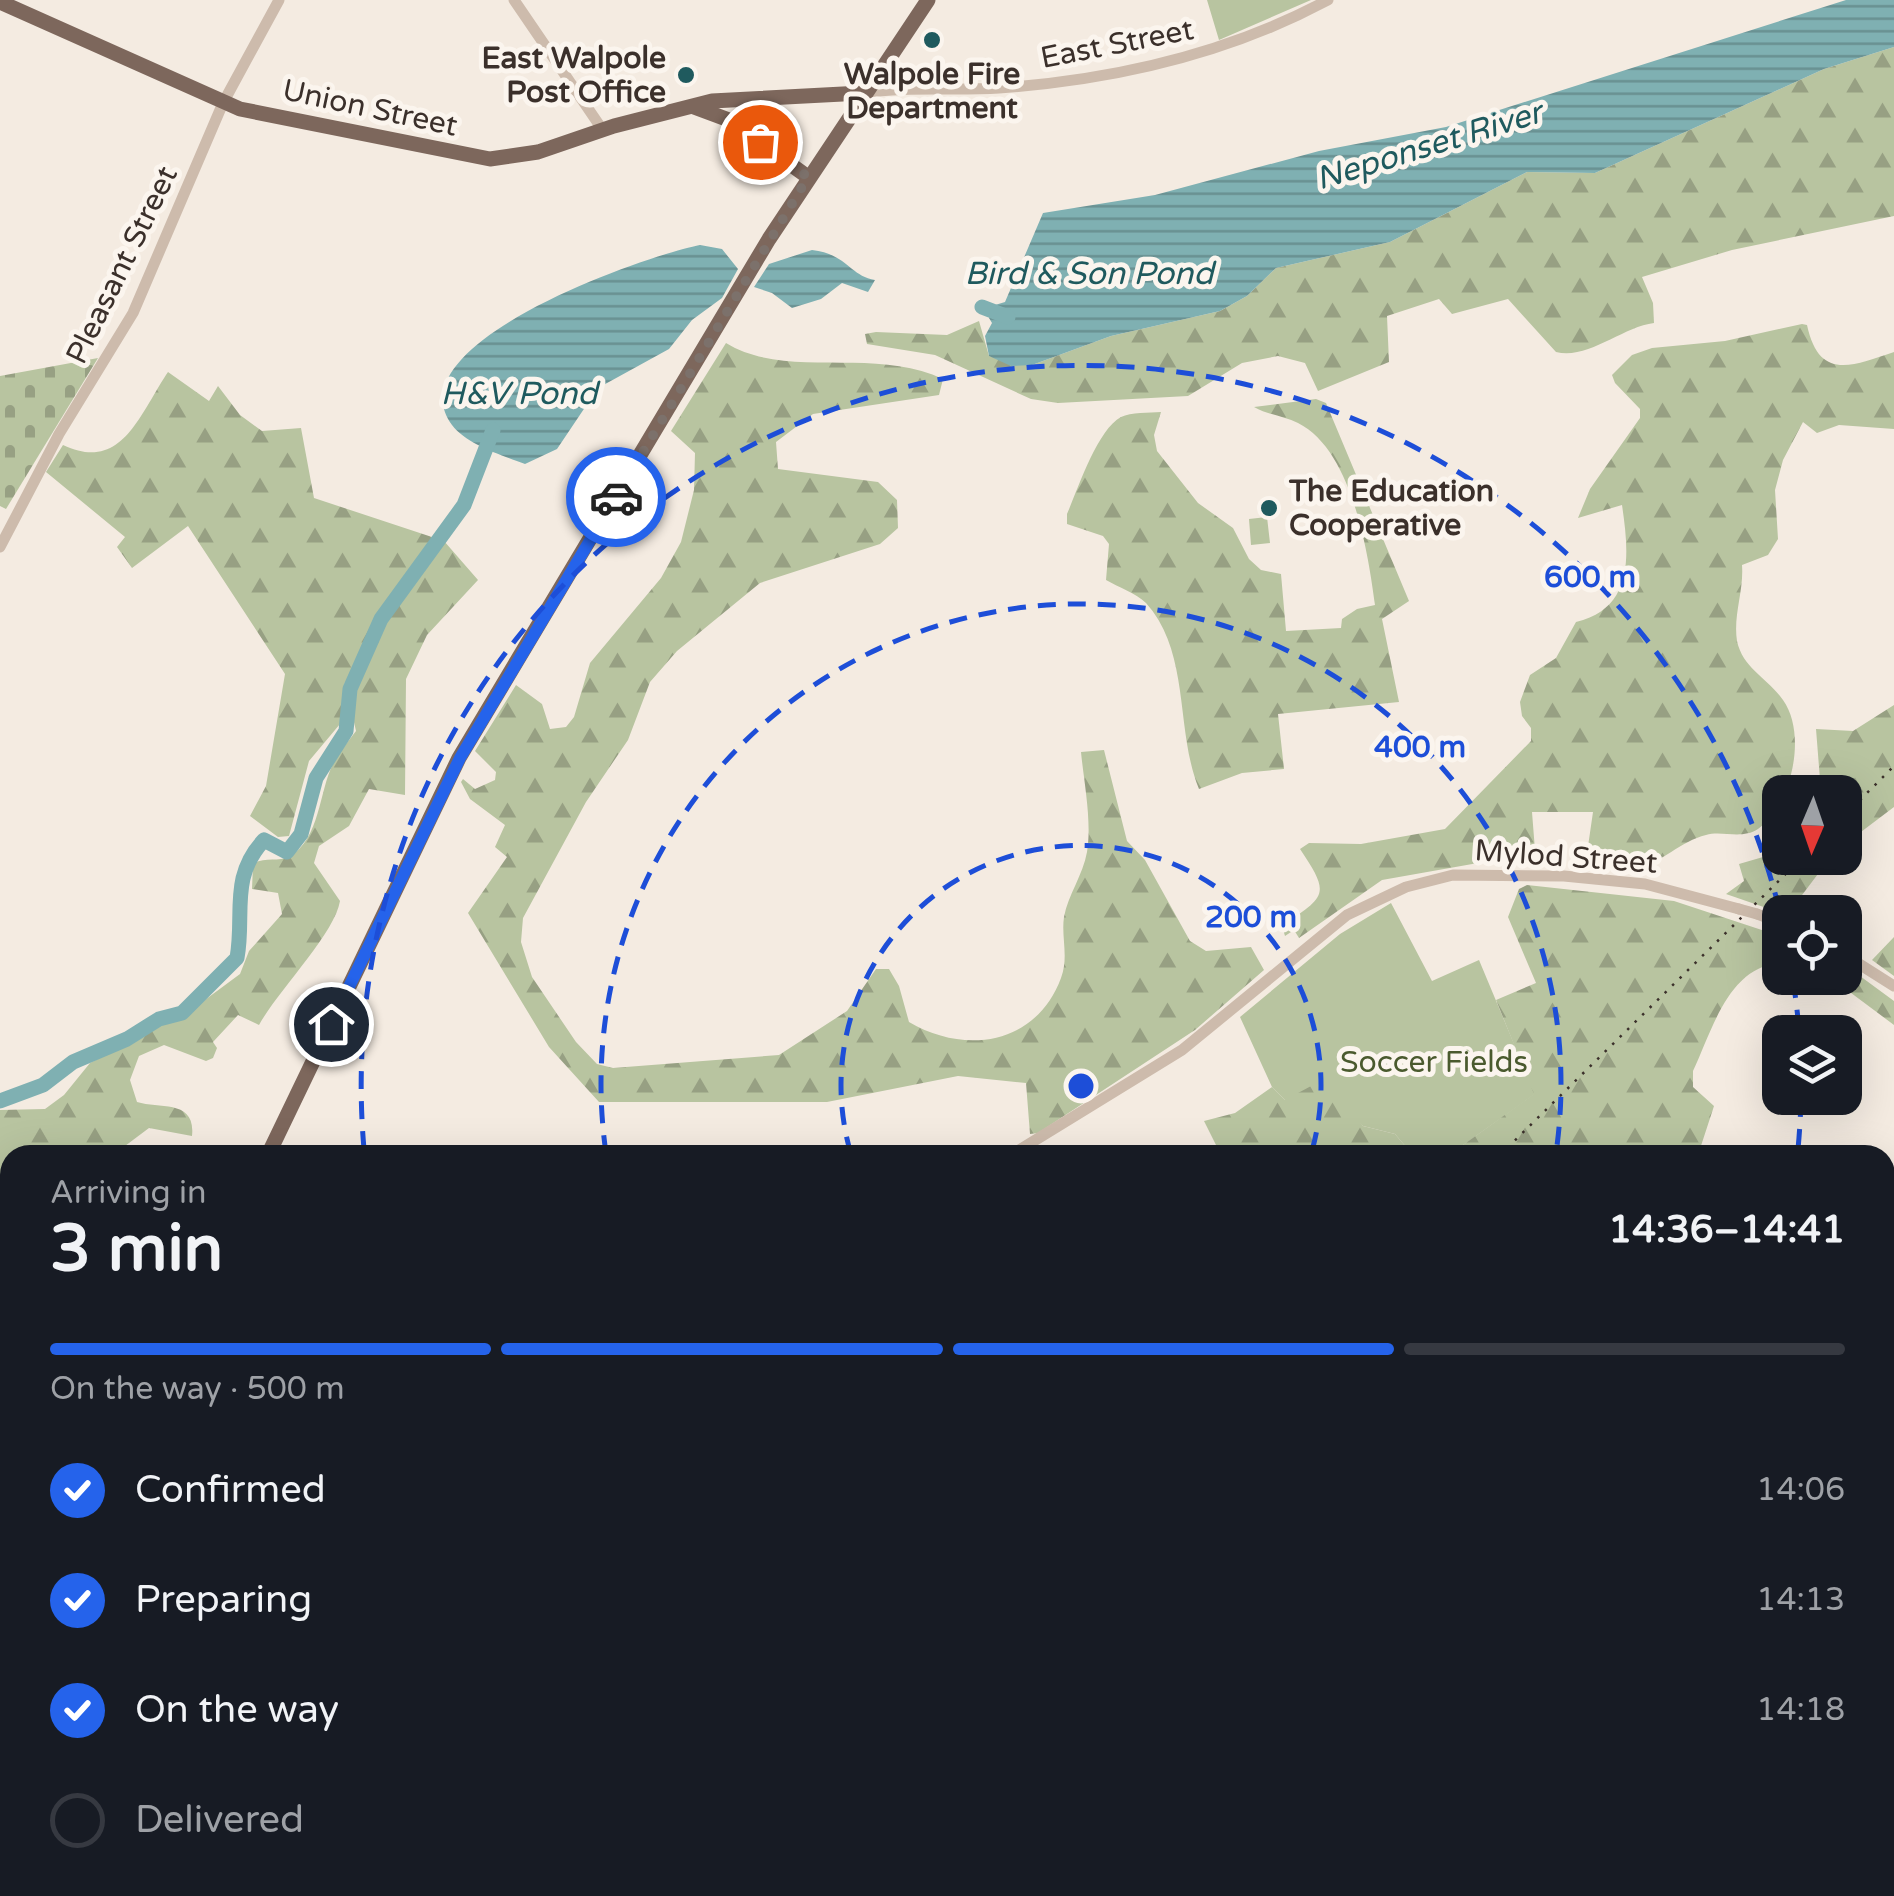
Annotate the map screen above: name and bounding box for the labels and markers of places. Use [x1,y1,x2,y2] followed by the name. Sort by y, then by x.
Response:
[921,29,943,51] marker: Walpole Fire Department
[482,40,666,111] place label: East Walpole Post Office
[844,56,1020,127] place label: Walpole Fire Department
[675,64,697,86] marker: East Walpole Post Office
[718,100,803,185] pin
[1288,473,1494,544] place label: The Education Cooperative
[1258,497,1280,519] marker: The Education Cooperative
[289,982,374,1067] pin
[1063,1068,1099,1104] centre of rings

